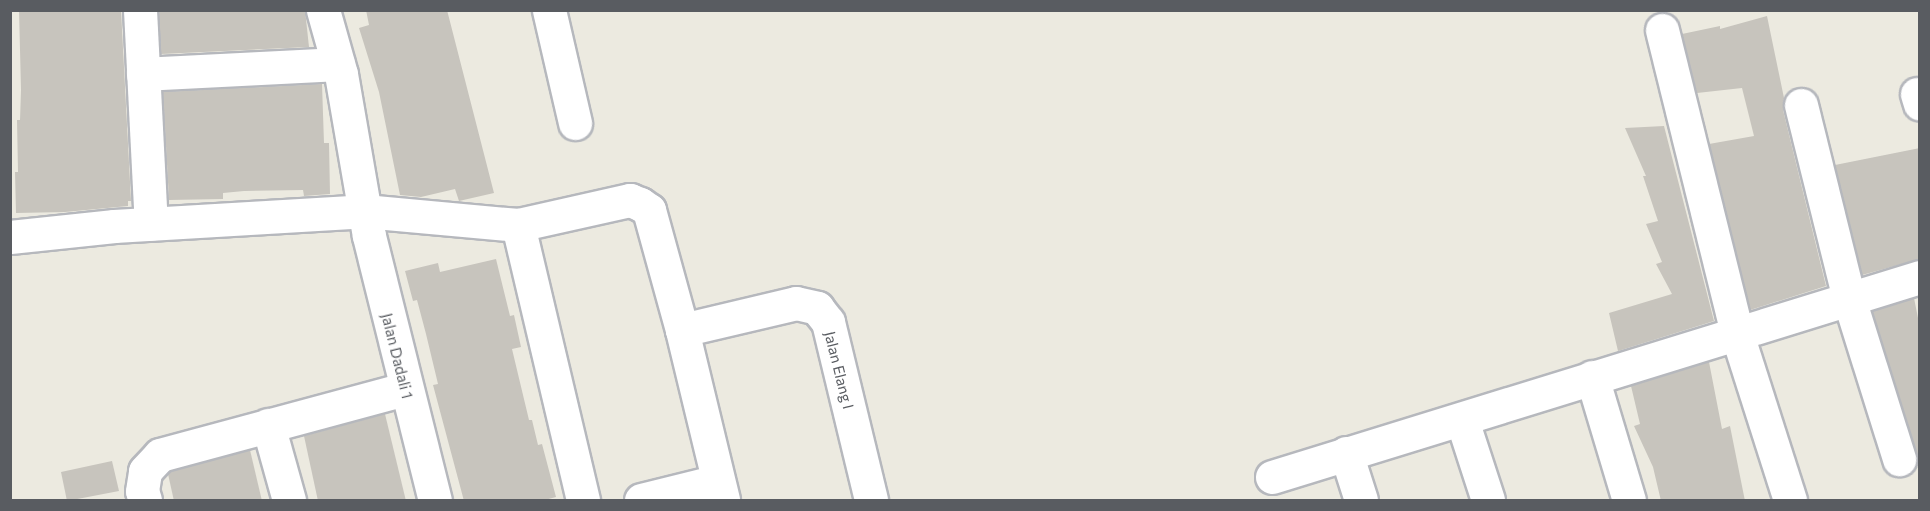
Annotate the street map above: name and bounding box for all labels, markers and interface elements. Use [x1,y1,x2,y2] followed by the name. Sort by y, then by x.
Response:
[378,311,416,401] street label: Jalan Dadali 1
[821,329,857,411] street label: Jalan Elang I

